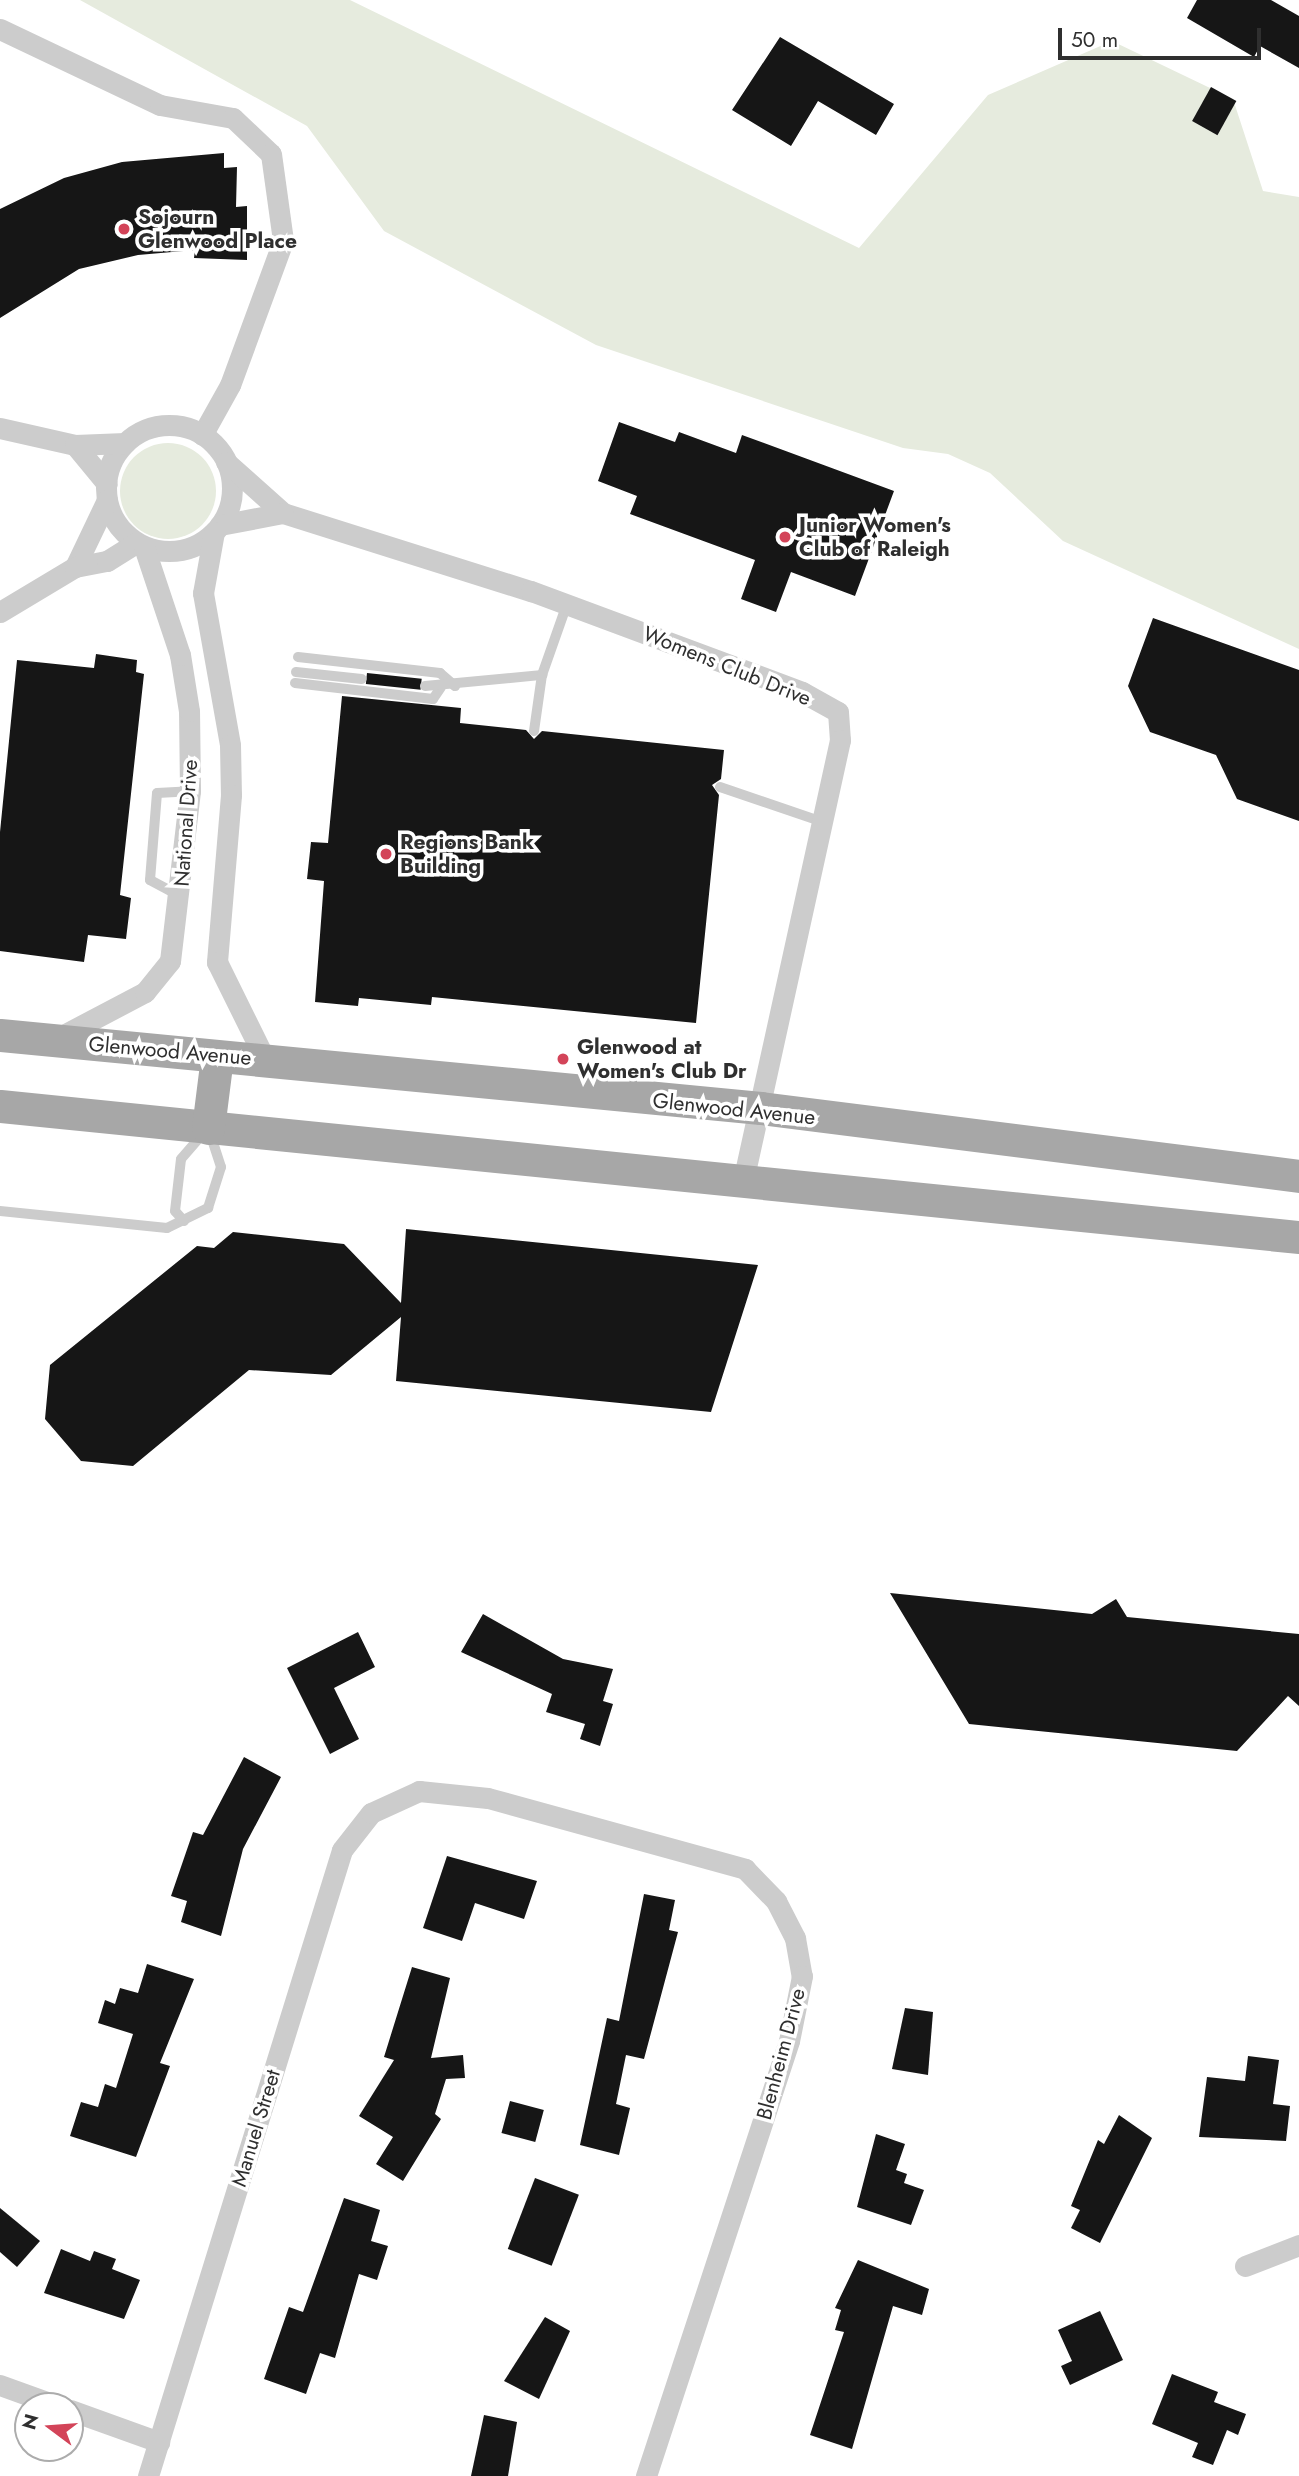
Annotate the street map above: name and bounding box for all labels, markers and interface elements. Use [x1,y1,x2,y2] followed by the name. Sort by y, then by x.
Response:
[1061,14,1264,58] scale bar
[1071,25,1118,55] text: 50 m
[138,204,297,254] place label: Sojourn Glenwood Place
[116,221,132,237] marker: Sojourn Glenwood Place
[799,512,951,562] place label: Junior Women's Club of Raleigh
[777,529,793,545] marker: Junior Women's Club of Raleigh
[639,621,815,711] street label: Womens Club Drive
[169,759,203,887] street label: National Drive
[400,829,534,879] place label: Regions Bank Building
[378,846,394,862] marker: Regions Bank Building
[88,1031,252,1071] street label: Glenwood Avenue
[577,1034,747,1084] place label: Glenwood at Women's Club Dr
[555,1051,571,1067] marker: Glenwood at Women's Club Dr
[651,1088,817,1130] street label: Glenwood Avenue
[751,1986,811,2122] street label: Blenheim Drive
[226,2066,286,2190] street label: Manuel Street
[14,2392,84,2462] north arrow
[15,2411,45,2433] text: N

